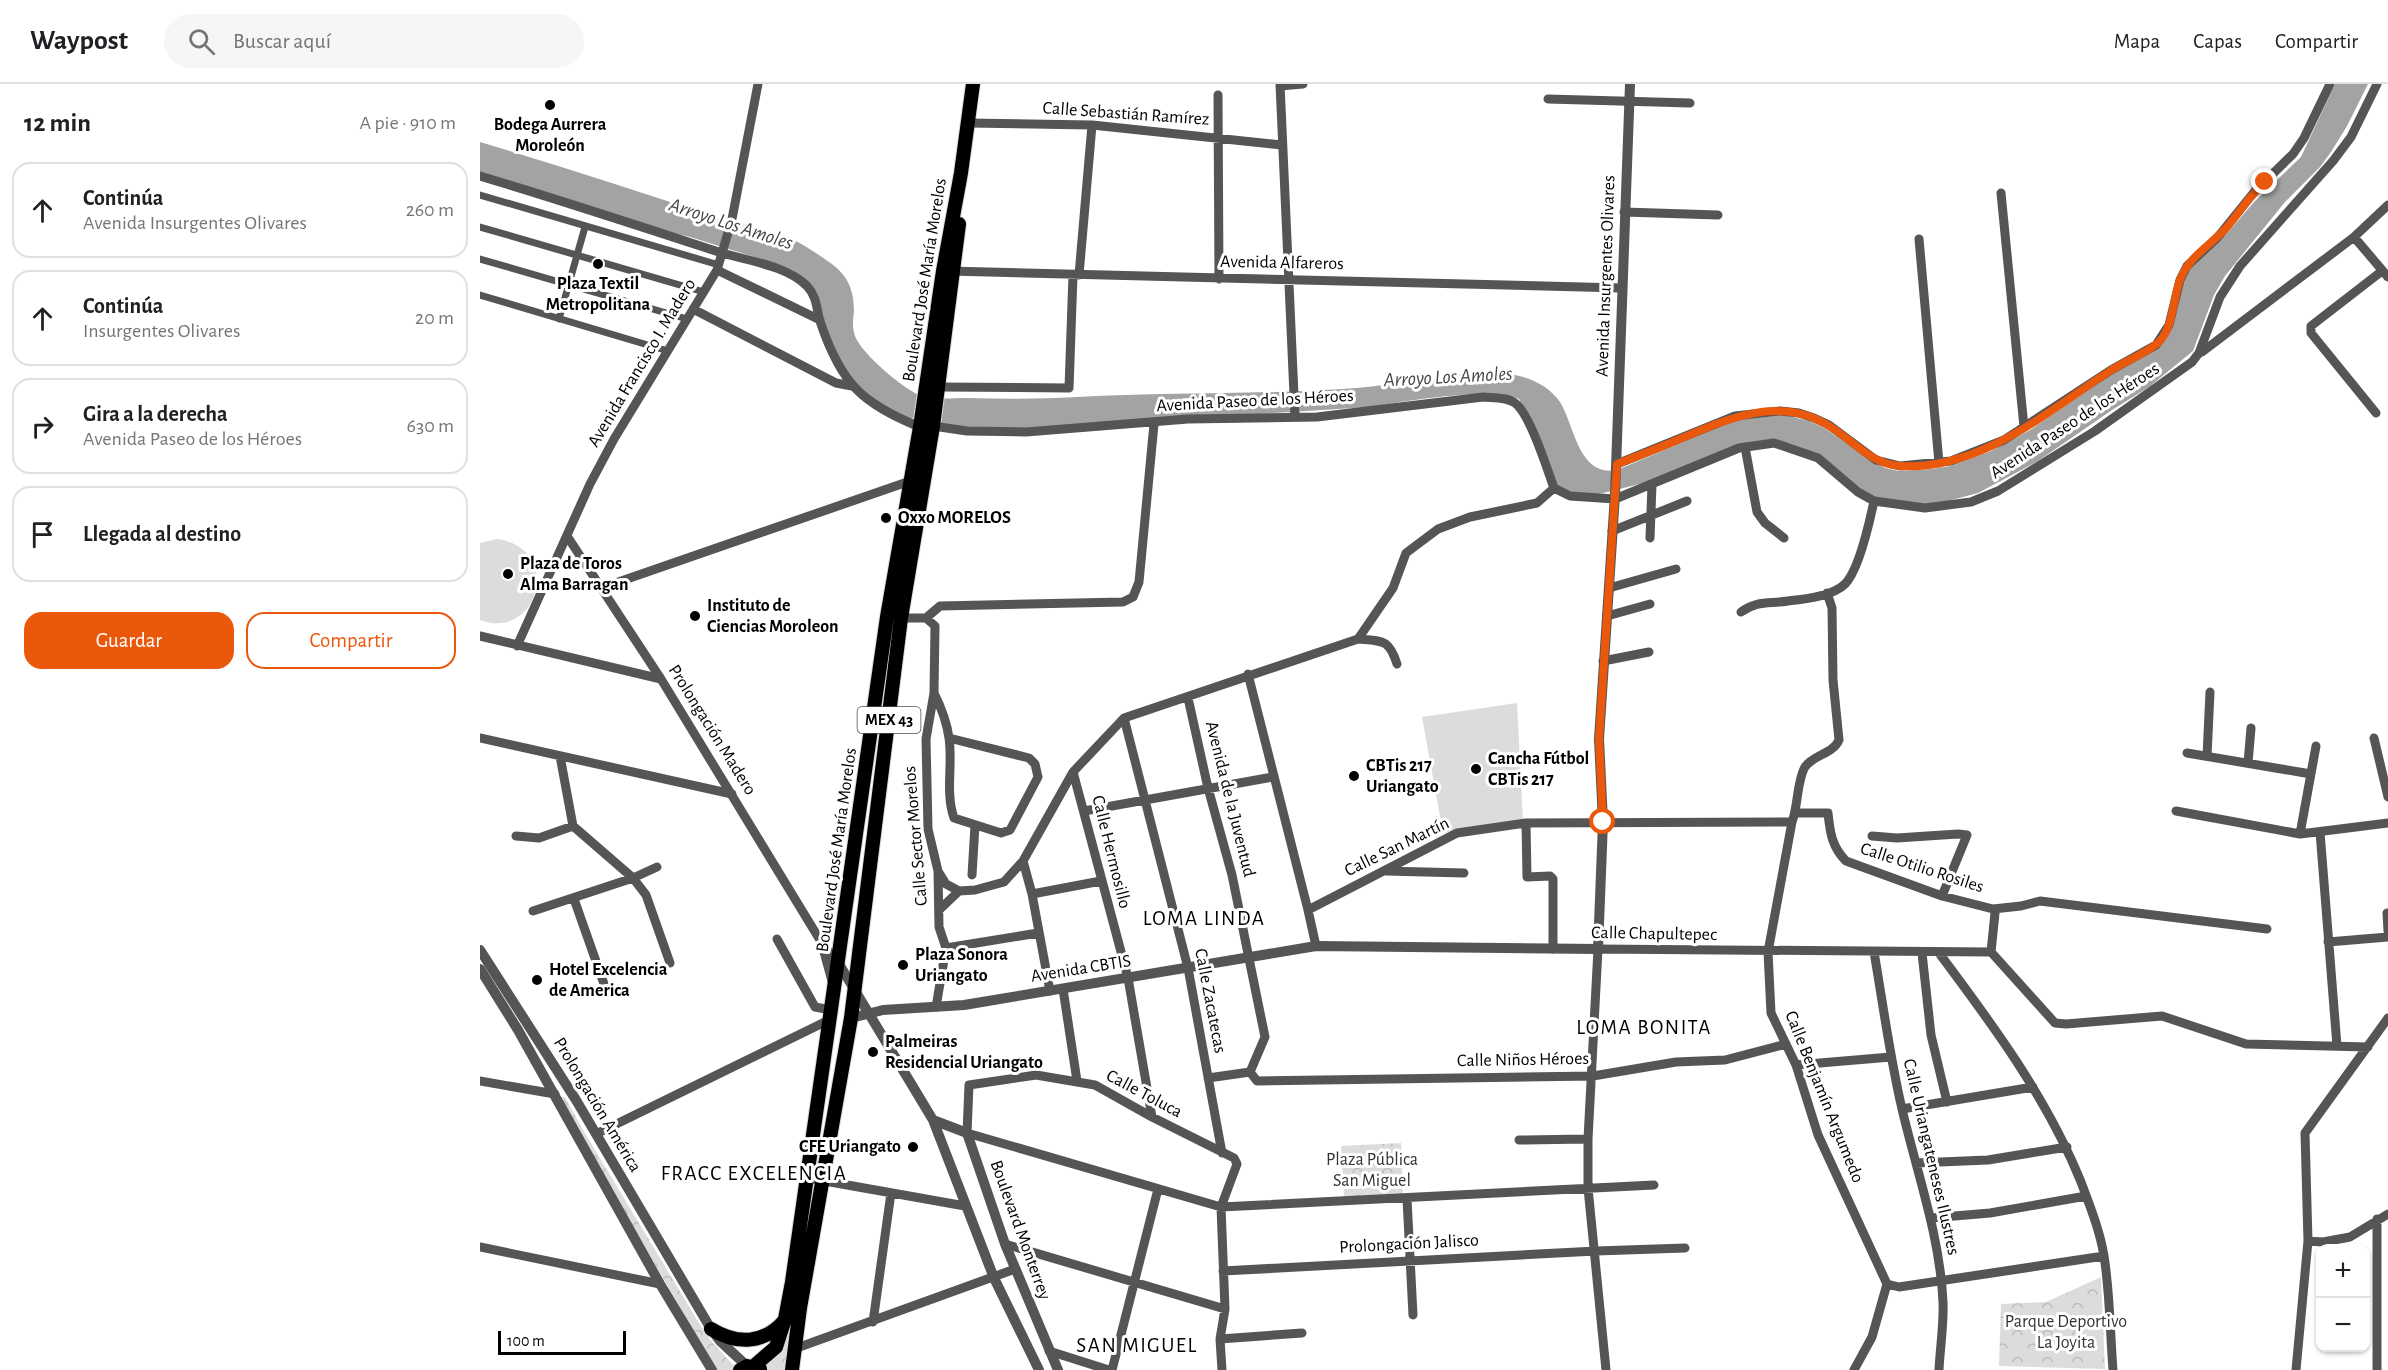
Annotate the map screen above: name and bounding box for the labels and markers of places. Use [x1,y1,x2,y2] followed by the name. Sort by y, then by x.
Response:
[543,98,557,112] marker: Bodega Aurrera Moroleón
[494,116,607,155] place label: Bodega Aurrera Moroleón
[591,257,605,271] marker: Plaza Textil Metropolitana
[546,275,650,314] place label: Plaza Textil Metropolitana
[898,509,1011,527] place label: Oxxo MORELOS
[879,511,893,525] marker: Oxxo MORELOS
[520,555,628,594] place label: Plaza de Toros Alma Barragan
[501,567,515,581] marker: Plaza de Toros Alma Barragan
[707,597,838,636] place label: Instituto de Ciencias Moroleon
[688,609,702,623] marker: Instituto de Ciencias Moroleon
[1488,750,1589,789] place label: Cancha Fútbol CBTis 217
[1366,757,1439,796] place label: CBTis 217 Uriangato
[1469,762,1483,776] marker: Cancha Fútbol CBTis 217
[1347,769,1361,783] marker: CBTis 217 Uriangato
[915,946,1008,985] place label: Plaza Sonora Uriangato
[896,958,910,972] marker: Plaza Sonora Uriangato
[549,961,668,1000] place label: Hotel Excelencia de America
[530,973,544,987] marker: Hotel Excelencia de America
[885,1033,1043,1072] place label: Palmeiras Residencial Uriangato
[866,1045,880,1059] marker: Palmeiras Residencial Uriangato
[799,1138,901,1156] place label: CFE Uriangato
[906,1140,920,1154] marker: CFE Uriangato

